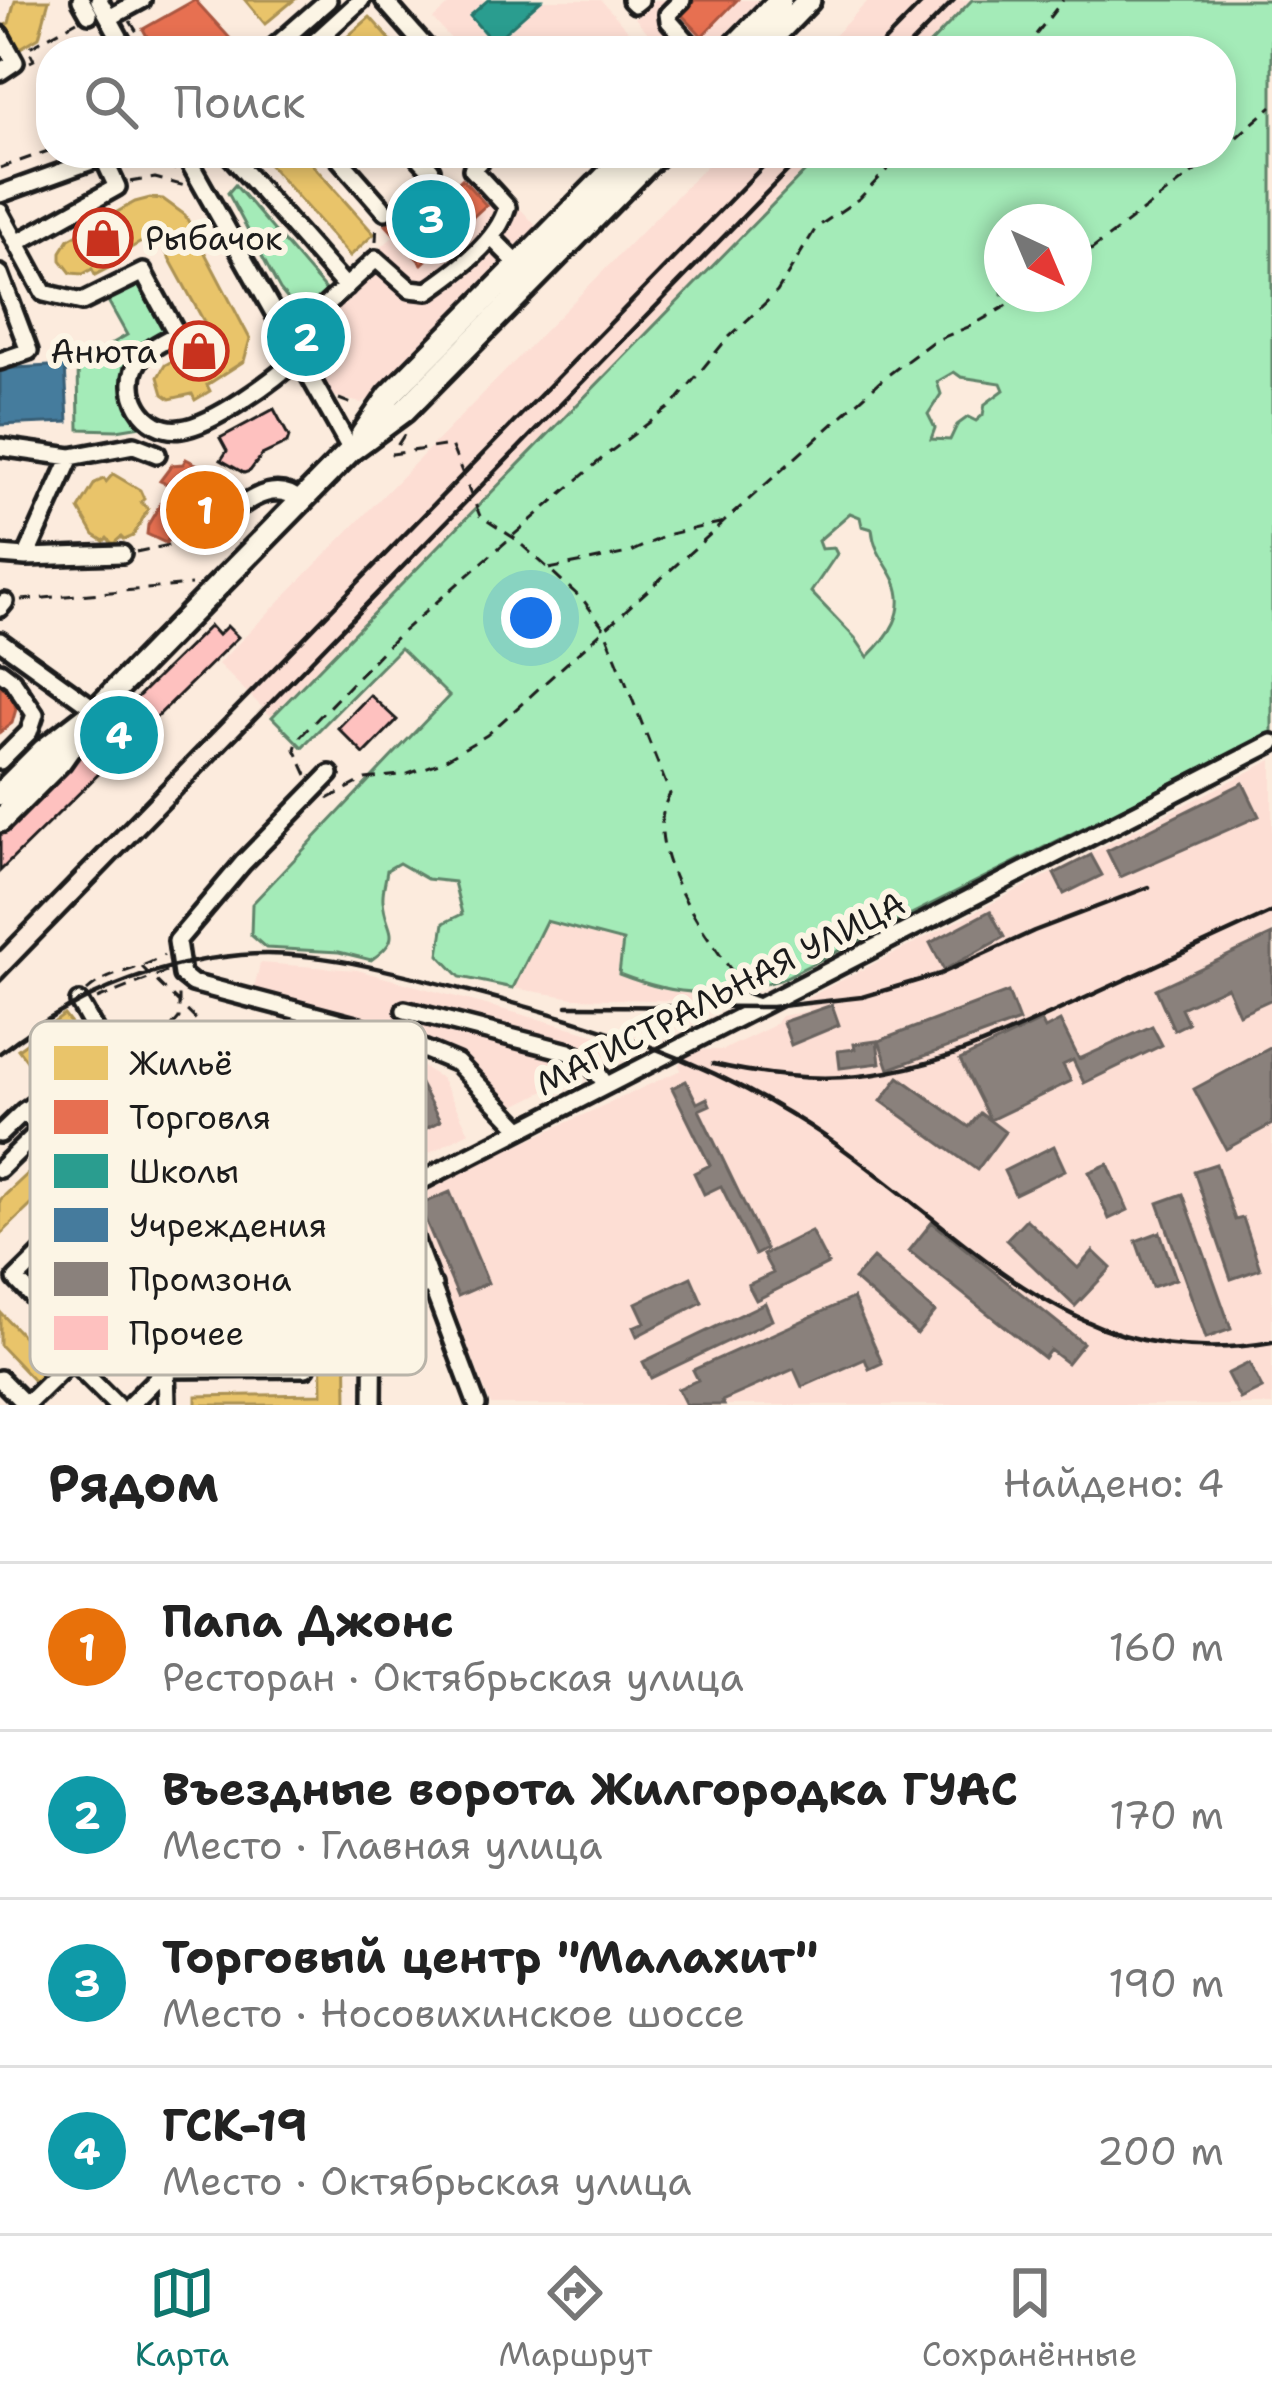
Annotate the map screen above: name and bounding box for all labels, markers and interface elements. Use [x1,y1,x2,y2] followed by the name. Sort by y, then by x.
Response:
[36,36,1236,168] search box
[78,69,144,135] icon: search
[174,72,305,132] text: Поиск
[392,174,470,264] pin: 3
[984,204,1092,312] north arrow
[72,207,134,269] shop icon: Рыбачок
[145,216,283,261] place label: Рыбачок
[267,292,345,382] pin: 2
[168,320,230,382] shop icon: Анюта
[51,329,157,374] place label: Анюта
[166,465,244,555] pin: 1
[501,588,561,648] your location
[80,690,158,780] pin: 4
[528,881,913,1106] street label: МАГИСТРАЛЬНАЯ УЛИЦА
[30,1021,426,1375] legend
[129,1041,233,1086] text: Жильё
[129,1095,271,1140] text: Торговля
[129,1149,239,1194] text: Школы
[129,1203,327,1248] text: Учреждения
[129,1257,292,1302] text: Промзона
[129,1311,244,1356] text: Прочее
[48,1449,219,1517] text: Рядом
[1003,1457,1224,1509] text: Найдено: 4
[162,1591,454,1651] text: Папа Джонс
[78,1621,96,1673] text: 1
[1109,1621,1224,1673] text: 160 m
[162,1651,744,1703] text: Ресторан · Октябрьская улица
[162,1759,1018,1819] text: Въездные ворота Жилгородка ГУАС
[73,1789,101,1841] text: 2
[1109,1789,1224,1841] text: 170 m
[162,1819,602,1871] text: Место · Главная улица
[162,1927,819,1987] text: Торговый центр "Малахит"
[73,1957,101,2009] text: 3
[1108,1957,1224,2009] text: 190 m
[162,1987,745,2039] text: Место · Носовихинское шоссе
[162,2095,308,2155] text: ГСК-19
[73,2125,101,2177] text: 4
[1097,2125,1224,2177] text: 200 m
[162,2155,692,2207] text: Место · Октябрьская улица
[135,2260,229,2377] tab: Карта
[498,2260,652,2377] tab: Маршрут
[922,2260,1137,2377] tab: Сохранённые

